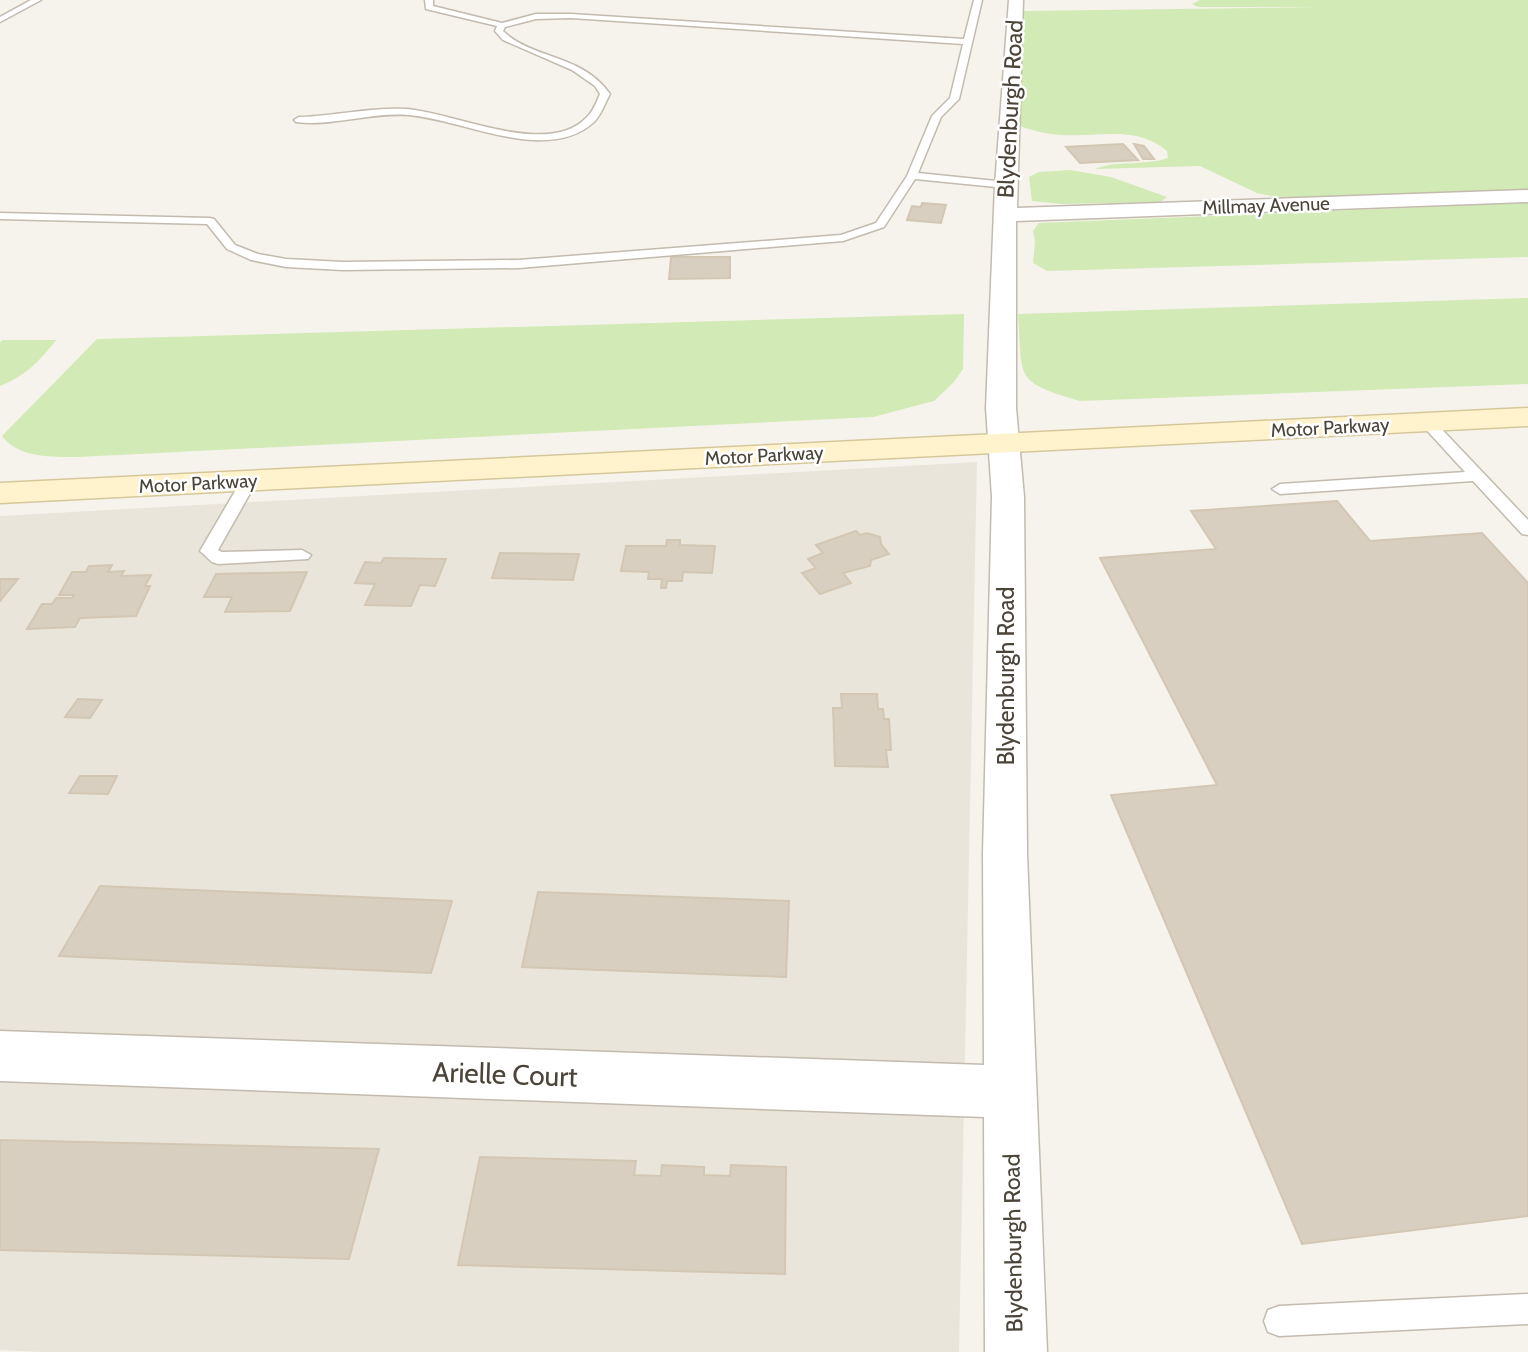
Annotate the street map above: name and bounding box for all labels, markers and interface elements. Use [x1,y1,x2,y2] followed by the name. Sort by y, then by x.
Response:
[991,19,1029,199] street label: Blydenburgh Road
[1202,192,1331,219] street label: Millmay Avenue
[1270,413,1390,442] street label: Motor Parkway
[704,441,824,470] street label: Motor Parkway
[138,469,258,498] street label: Motor Parkway
[992,587,1020,765] street label: Blydenburgh Road
[432,1054,578,1094] street label: Arielle Court
[997,1153,1029,1333] street label: Blydenburgh Road

